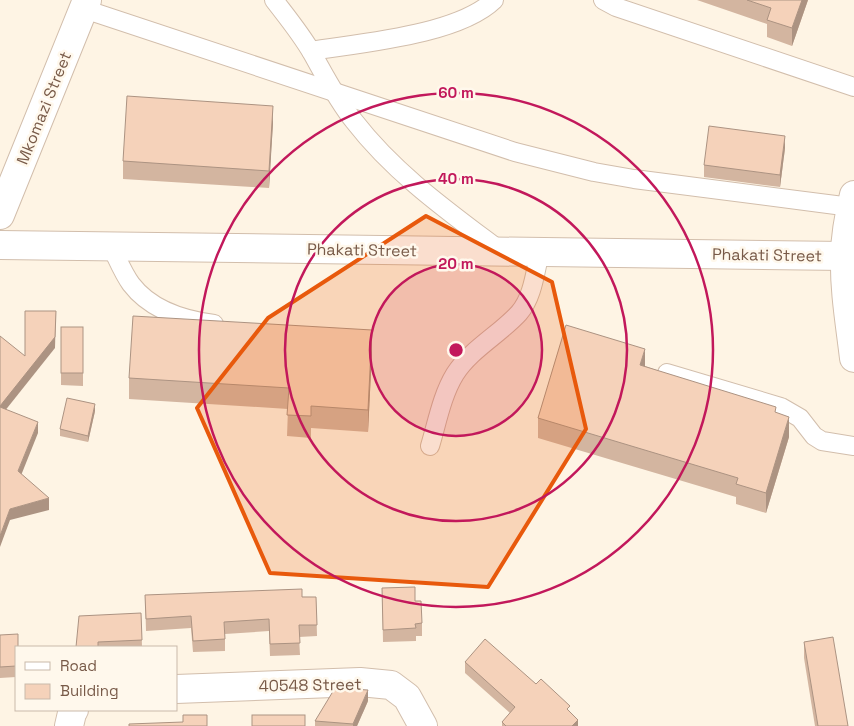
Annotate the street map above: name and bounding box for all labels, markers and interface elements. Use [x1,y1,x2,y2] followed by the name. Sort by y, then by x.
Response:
[12,48,76,168] street label: Mkomazi Street
[438,83,474,102] text: 60 m
[438,169,474,188] text: 40 m
[307,239,417,261] street label: Phakati Street
[712,244,822,266] street label: Phakati Street
[438,254,474,273] text: 20 m
[447,341,465,359] centre of rings
[15,646,178,711] legend
[60,656,97,675] text: Road
[258,674,362,696] street label: 40548 Street
[60,681,119,700] text: Building

